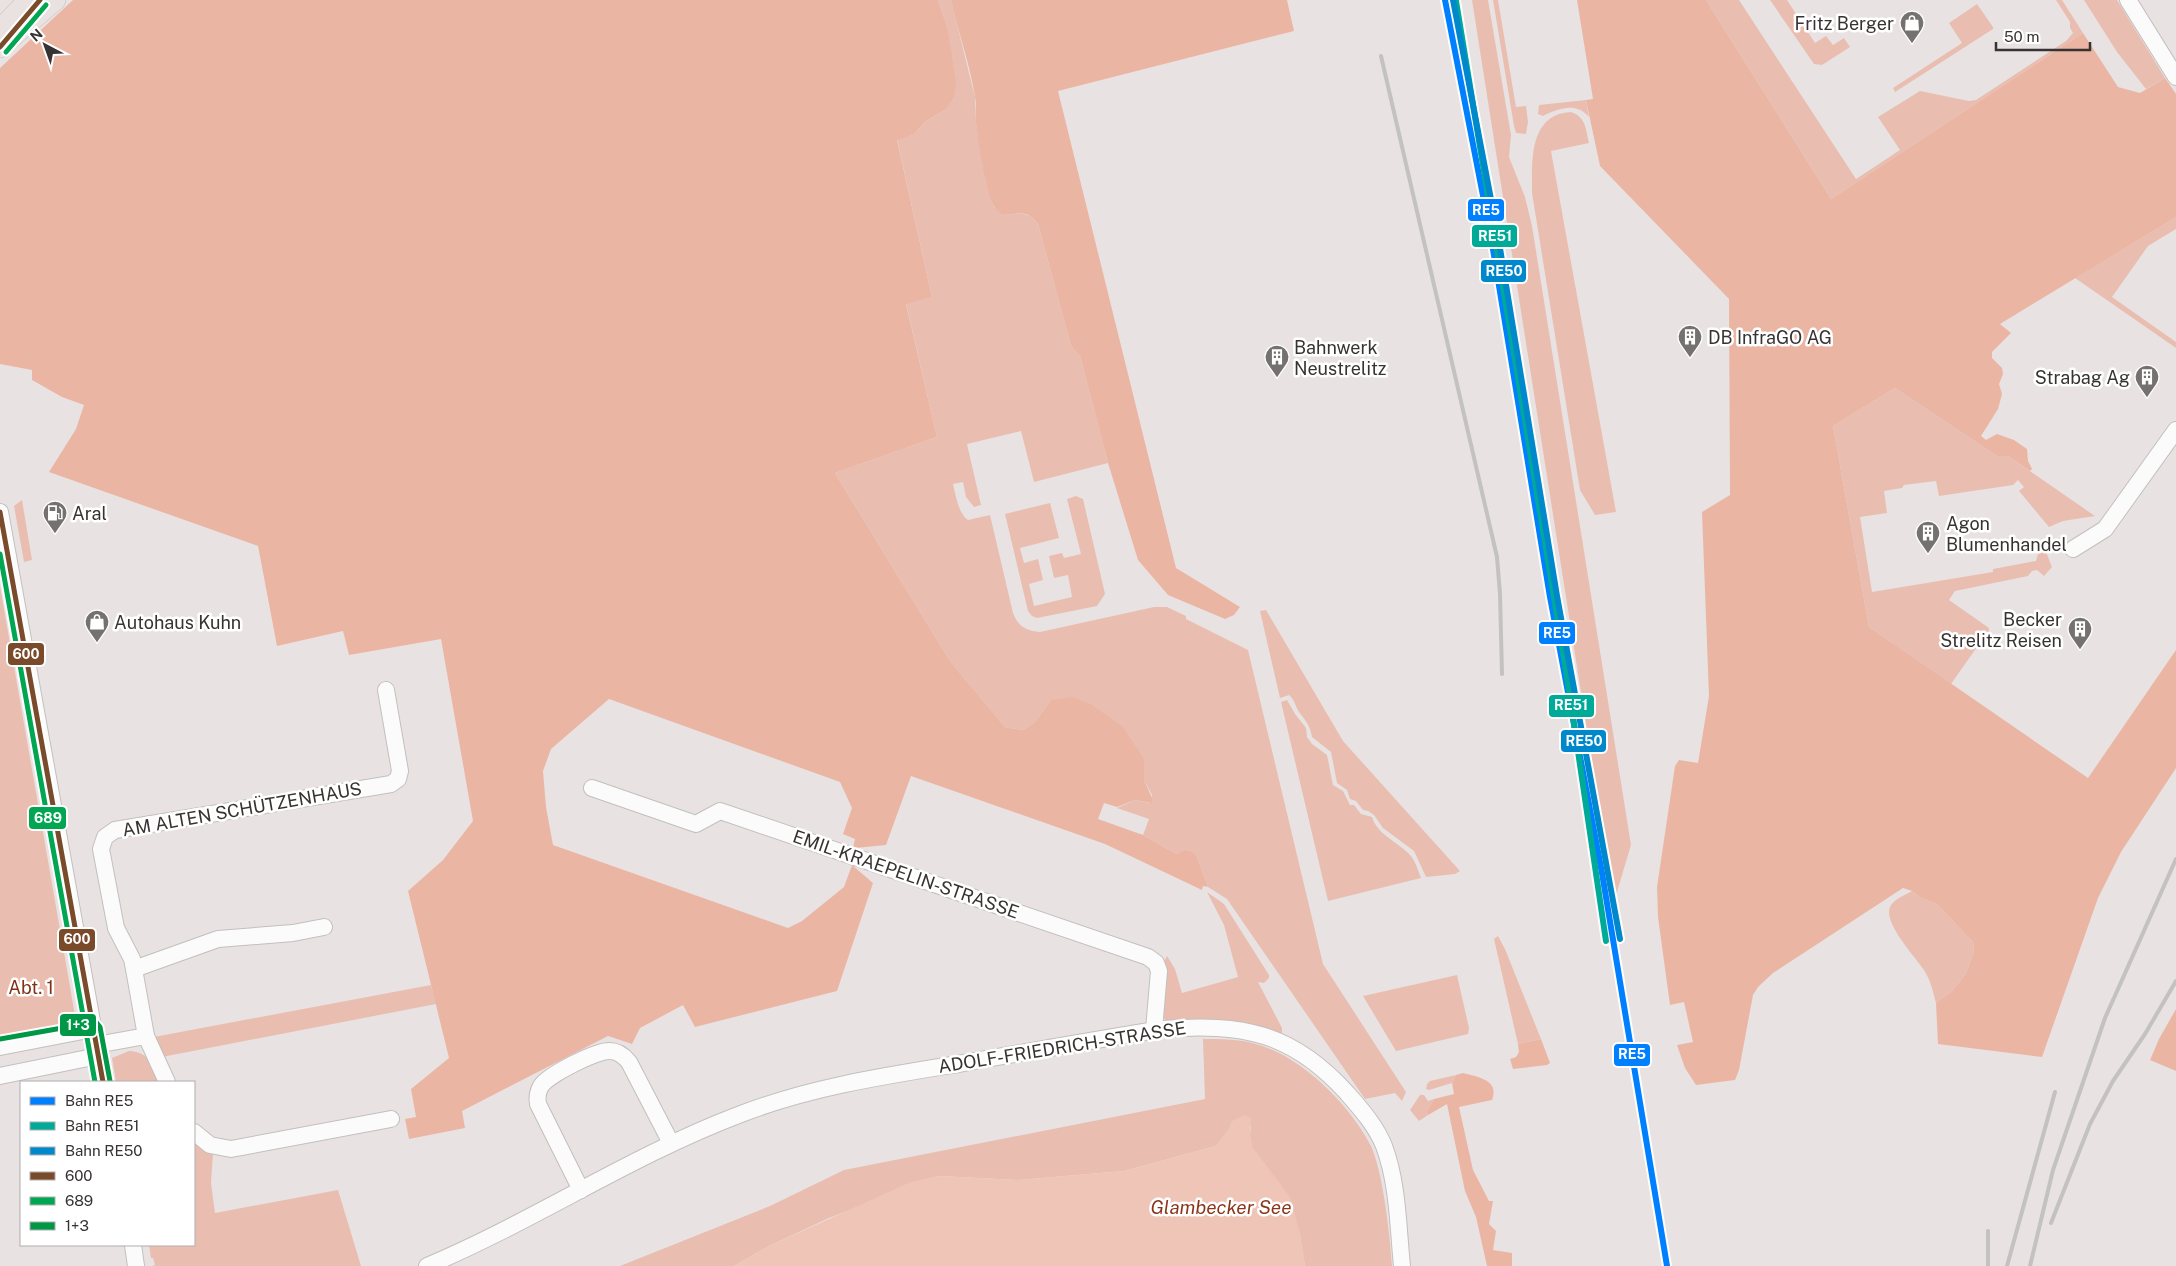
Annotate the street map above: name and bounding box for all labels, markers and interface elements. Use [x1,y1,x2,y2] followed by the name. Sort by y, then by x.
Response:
[1899,10,1925,44] shop icon: Fritz Berger
[1795,13,1894,34] place label: Fritz Berger
[20,20,70,70] north arrow
[1996,20,2090,52] scale bar
[27,26,46,45] text: N
[2004,28,2039,45] text: 50 m
[1467,198,1505,222] line badge: RE5
[1472,202,1500,218] text: RE5
[1471,224,1518,248] line badge: RE51
[1478,228,1512,244] text: RE51
[1480,259,1527,283] line badge: RE50
[1485,263,1523,279] text: RE50
[1677,324,1703,358] building icon: DB InfraGO AG
[1708,327,1832,348] place label: DB InfraGO AG
[1294,337,1387,379] place label: Bahnwerk Neustrelitz
[1264,344,1290,378] building icon: Bahnwerk Neustrelitz
[2134,364,2160,398] building icon: Strabag Ag
[2035,367,2130,388] place label: Strabag Ag
[42,500,68,534] fuel station icon: Aral
[72,503,107,524] place label: Aral
[1946,513,2067,555] place label: Agon Blumenhandel
[1915,520,1941,554] building icon: Agon Blumenhandel
[84,609,110,643] shop icon: Autohaus Kuhn
[1940,609,2062,651] place label: Becker Strelitz Reisen
[114,612,241,633] place label: Autohaus Kuhn
[2067,616,2093,650] building icon: Becker Strelitz Reisen
[1538,621,1576,645] line badge: RE5
[1543,625,1571,641] text: RE5
[7,642,45,666] line badge: 600
[12,646,40,662] text: 600
[1548,694,1595,718] line badge: RE51
[1554,697,1588,713] text: RE51
[1560,729,1607,753] line badge: RE50
[1565,733,1603,749] text: RE50
[120,777,363,840] street label: AM ALTEN SCHÜTZENHAUS
[28,806,67,830] line badge: 689
[34,810,62,826] text: 689
[790,825,1022,923] street label: EMIL-KRAEPELIN-STRASSE
[58,928,96,952] line badge: 600
[63,931,91,947] text: 600
[8,977,54,998] park label: Abt. 1
[59,1013,97,1037] line badge: 1+3
[66,1017,90,1033] text: 1+3
[937,1017,1187,1077] street label: ADOLF-FRIEDRICH-STRASSE
[1613,1043,1651,1067] line badge: RE5
[1618,1046,1646,1062] text: RE5
[20,1081,195,1246] legend
[65,1092,133,1109] text: Bahn RE5
[65,1117,139,1134] text: Bahn RE51
[65,1142,143,1159] text: Bahn RE50
[65,1167,93,1184] text: 600
[65,1192,93,1209] text: 689
[1150,1196,1292,1218] water label: Glambecker See
[65,1217,89,1234] text: 1+3

